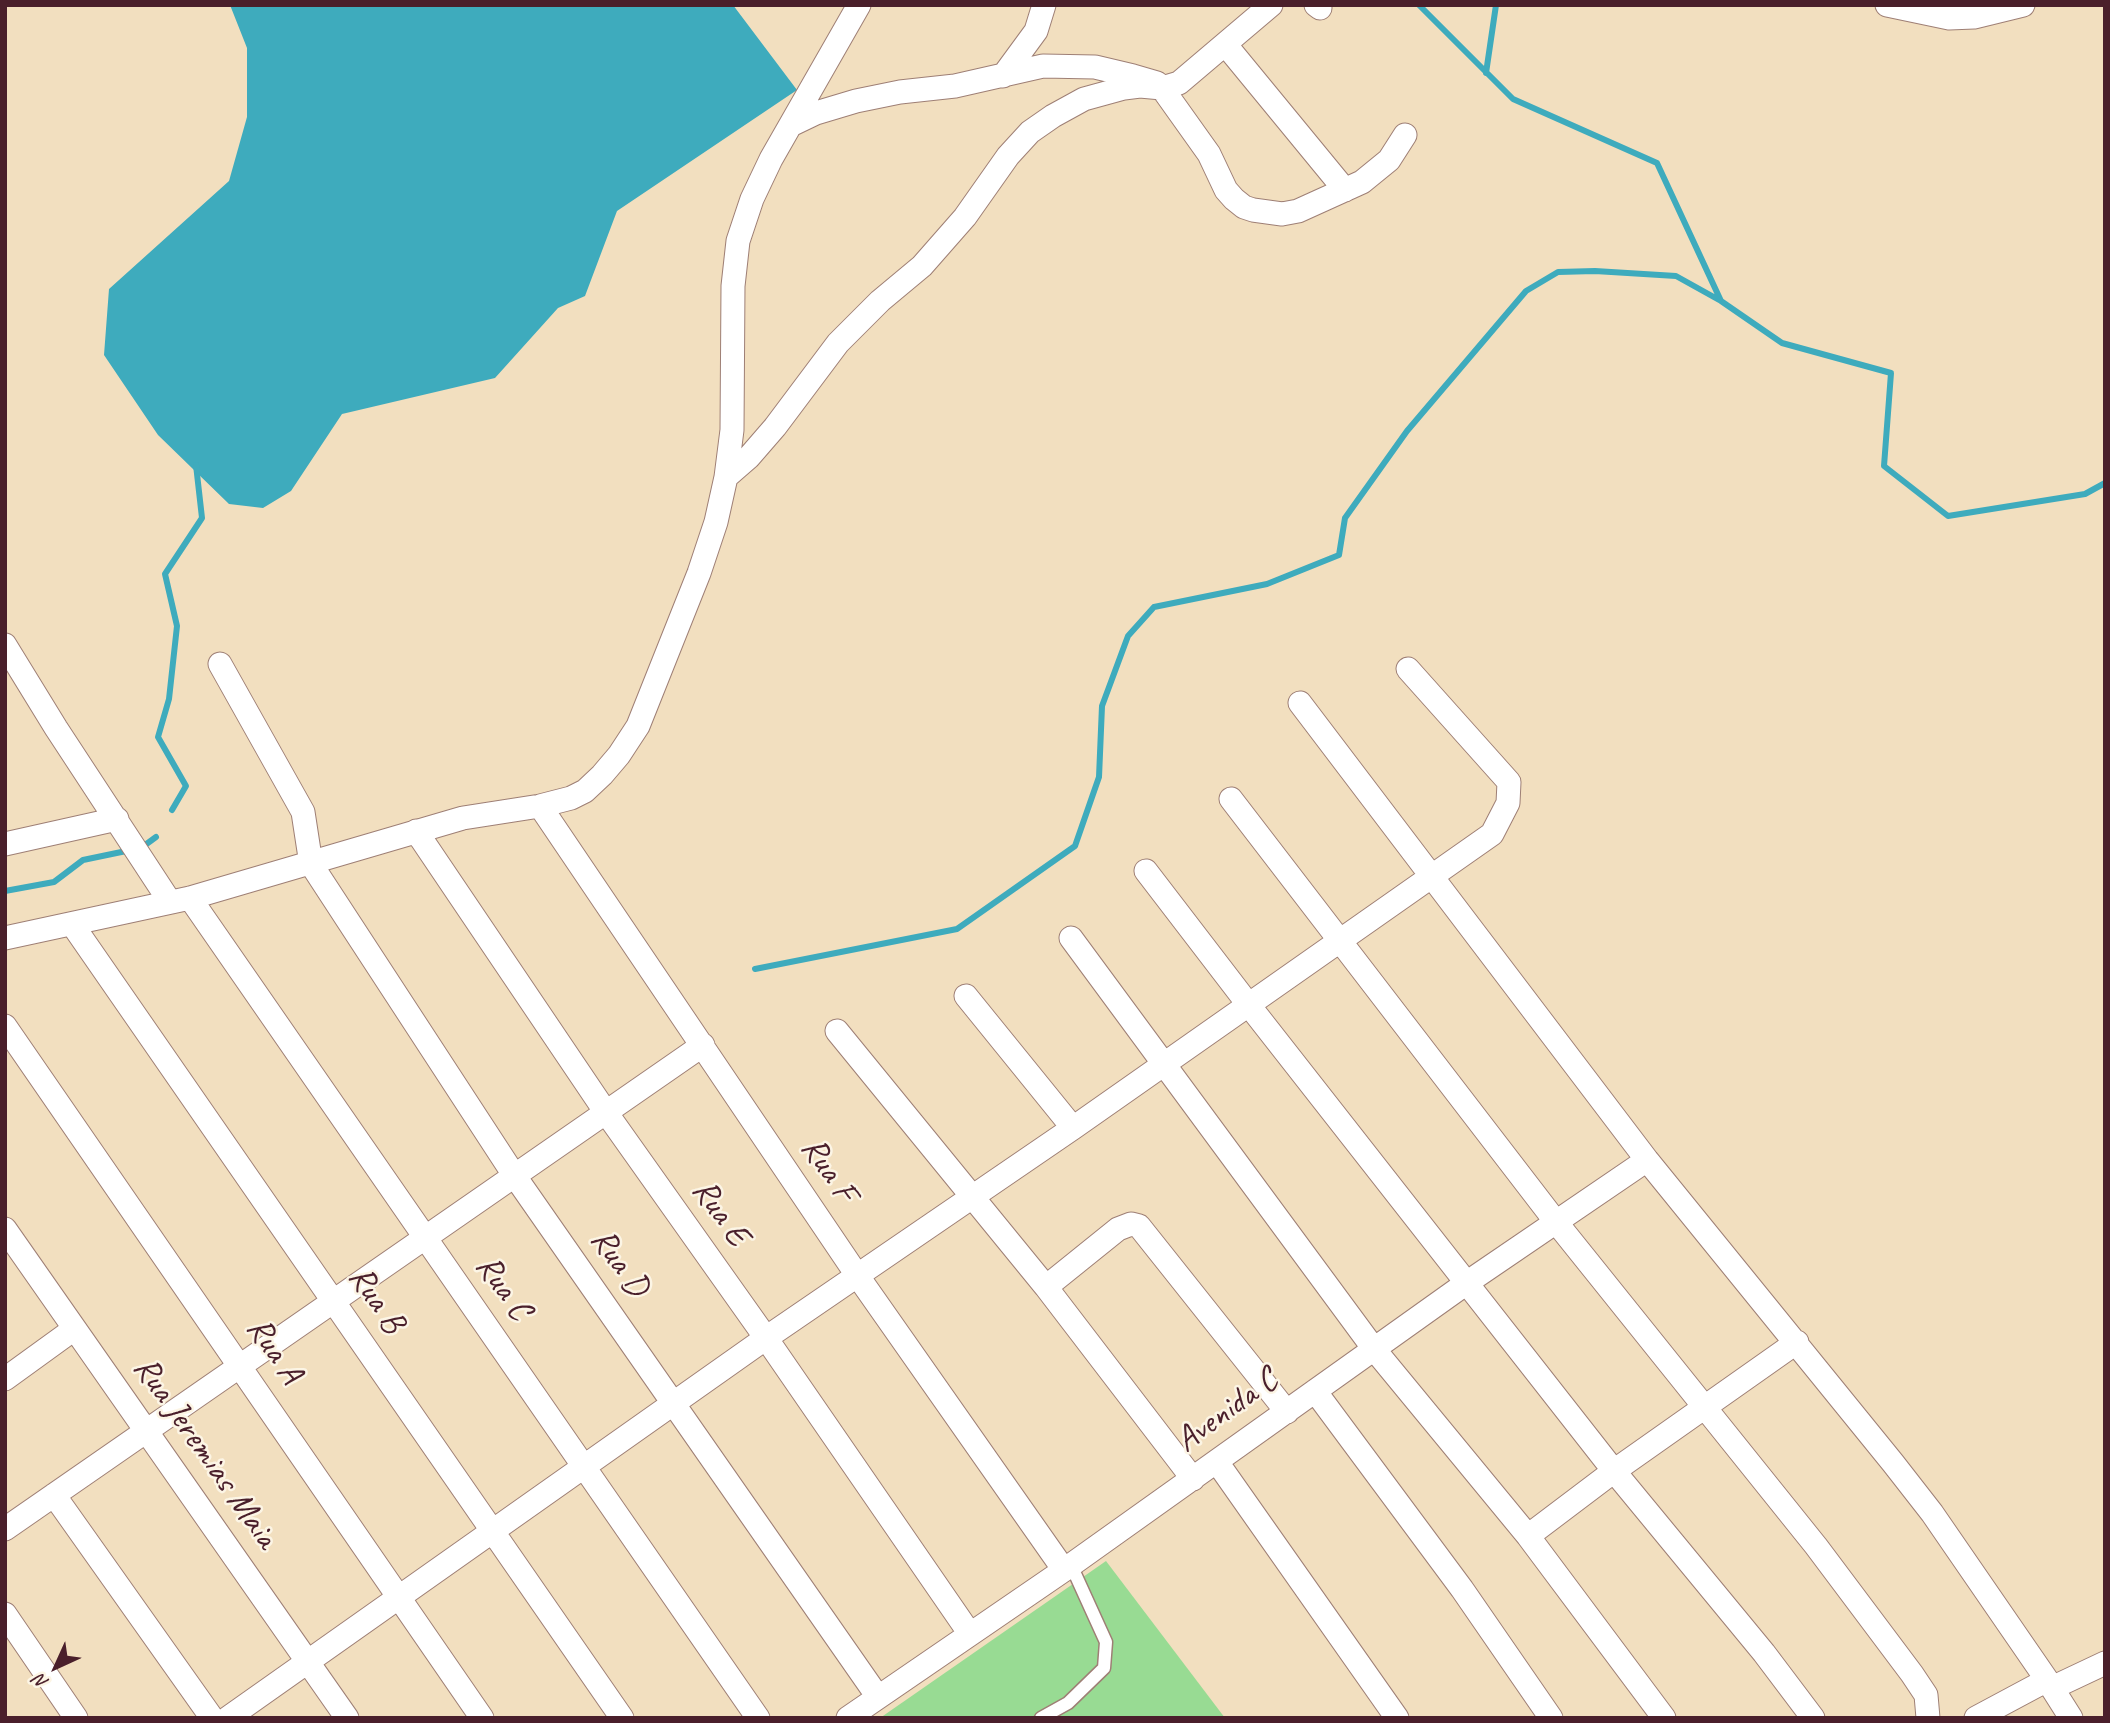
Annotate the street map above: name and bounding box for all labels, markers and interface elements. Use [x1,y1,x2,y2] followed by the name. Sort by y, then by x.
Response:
[791,1130,865,1210] street label: Rua F
[682,1172,758,1254] street label: Rua E
[581,1221,657,1305] street label: Rua D
[466,1247,540,1329] street label: Rua C
[339,1259,413,1341] street label: Rua B
[237,1310,311,1392] street label: Rua A
[124,1349,286,1557] street label: Rua Jeremias Maia
[1168,1360,1286,1462] street label: Avenida C
[21,1632,91,1702] north arrow
[29,1669,54,1694] text: N

